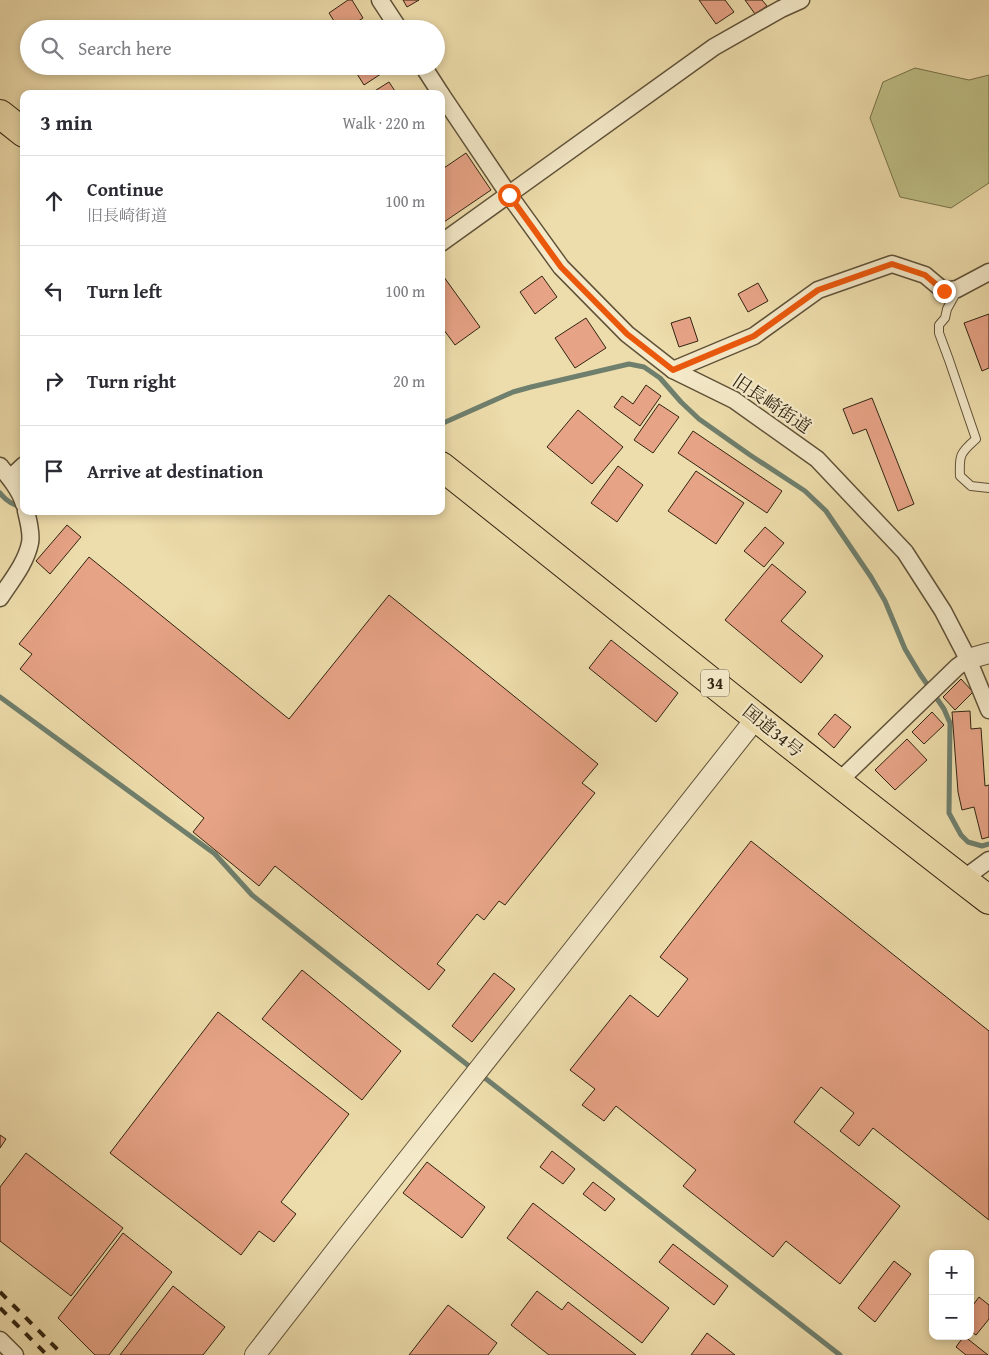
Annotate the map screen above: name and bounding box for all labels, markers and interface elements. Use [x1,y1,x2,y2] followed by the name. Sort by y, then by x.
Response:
[20,20,445,75] search box
[38,34,66,62] icon: search
[78,34,172,62] text: Search here
[40,107,92,138] text: 3 min
[342,111,425,135] text: Walk · 220 m
[87,175,164,203] text: Continue
[498,184,521,207] route start
[40,187,68,215] icon: ahead
[385,189,425,213] text: 100 m
[87,203,167,227] text: 旧長崎街道
[40,277,68,305] icon: left
[87,277,162,305] text: Turn left
[385,279,425,303] text: 100 m
[933,280,956,303] route end
[40,367,68,395] icon: right
[87,367,176,395] text: Turn right
[727,367,817,440] street label: 旧長崎街道
[393,369,425,393] text: 20 m
[40,457,68,485] icon: arrive
[87,457,263,485] text: Arrive at destination
[701,670,729,696] road number: 34
[737,698,810,764] street label: 国道34号
[929,1250,974,1340] map controls
[929,1250,974,1295] button: +
[929,1295,974,1340] button: −

